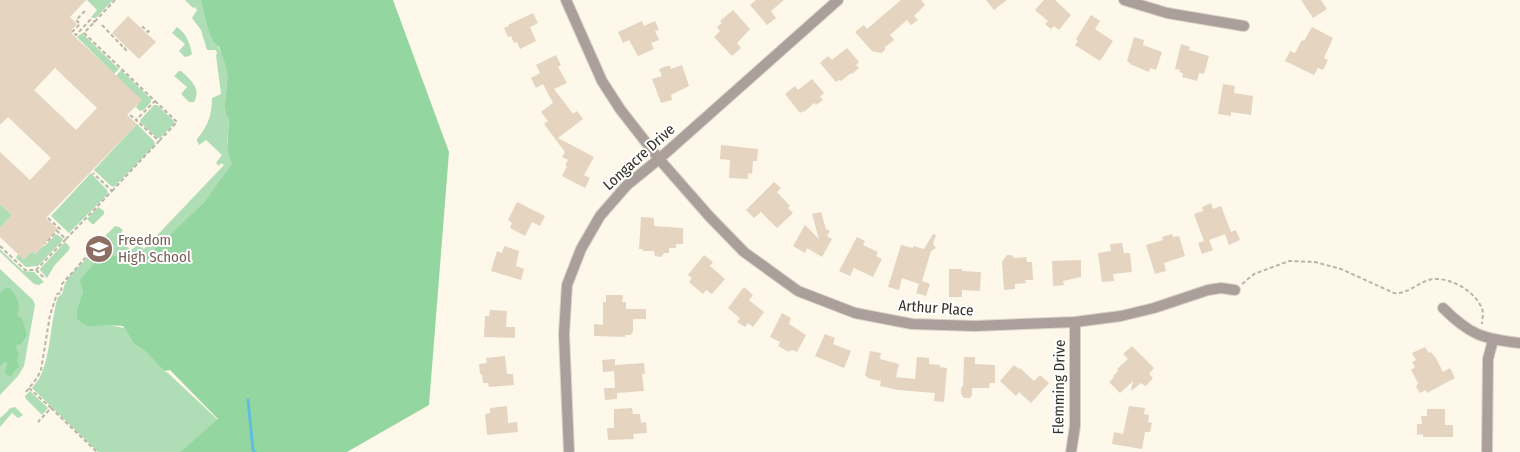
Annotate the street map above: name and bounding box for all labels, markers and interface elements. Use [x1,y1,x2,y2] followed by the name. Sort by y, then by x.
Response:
[599,120,679,194] street label: Longacre Drive
[118,231,191,266] place label: Freedom High School
[84,234,114,264] school or university icon: Freedom High School
[898,296,974,320] street label: Arthur Place
[1049,339,1069,435] street label: Flemming Drive

